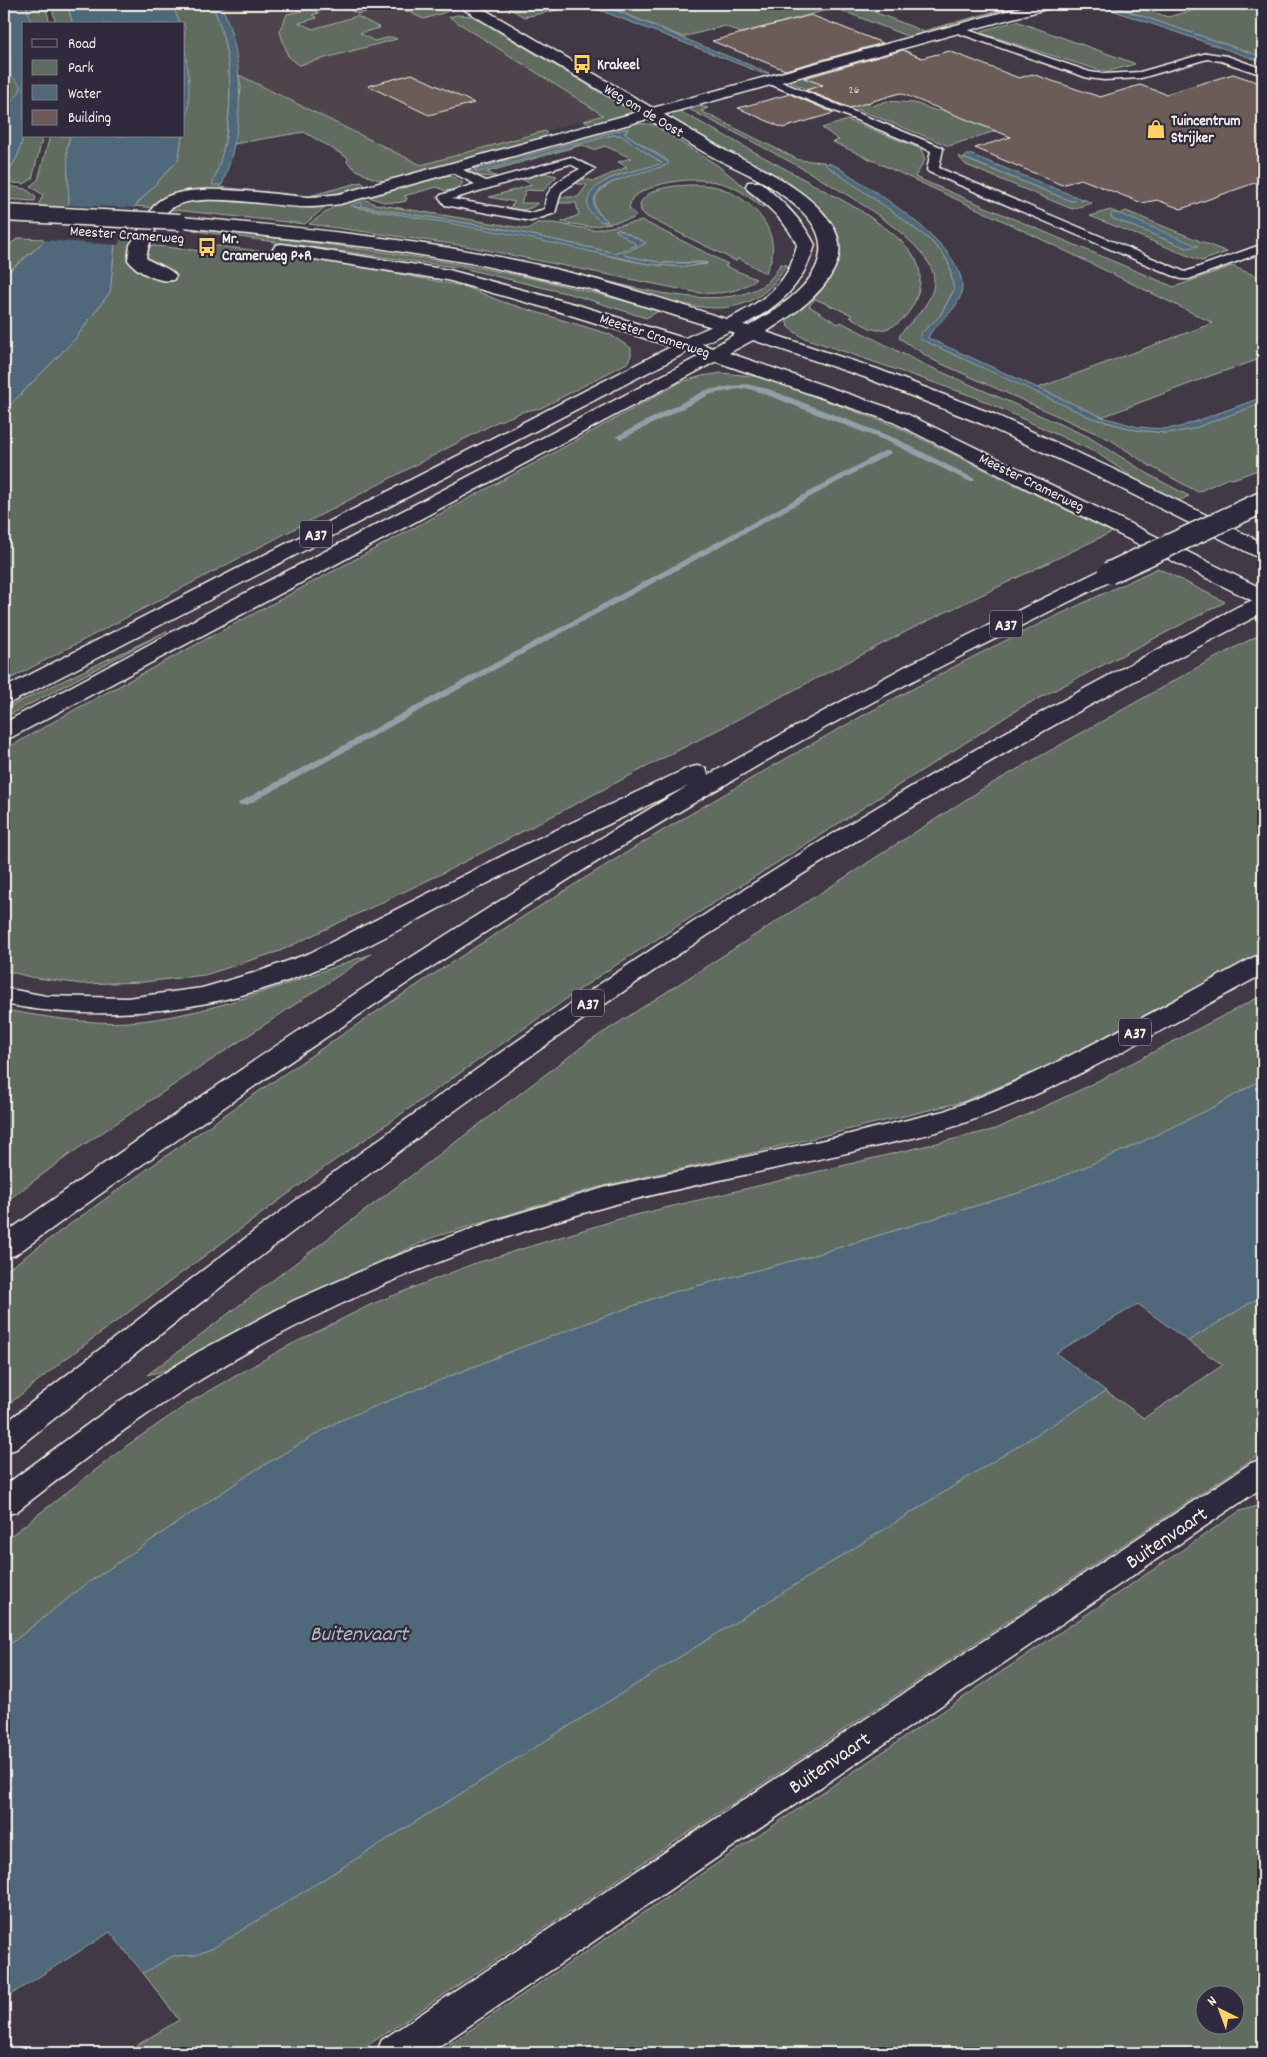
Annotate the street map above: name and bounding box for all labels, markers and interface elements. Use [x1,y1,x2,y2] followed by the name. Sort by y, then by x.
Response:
[22,22,185,138] legend
[68,34,96,56] text: Road
[571,53,593,75] bus stop icon: Krakeel
[597,55,640,77] place label: Krakeel
[68,58,94,80] text: Park
[599,79,688,145] street label: Weg om de Oost
[848,82,860,99] house number: 26
[68,84,102,106] text: Water
[68,108,111,130] text: Building
[1171,111,1241,150] place label: Tuincentrum Strijker
[1145,118,1167,140] shop icon: Tuincentrum Strijker
[69,221,185,251] street label: Meester Cramerweg
[222,229,312,268] place label: Mr. Cramerweg P+R
[196,236,218,258] bus stop icon: Mr. Cramerweg P+R
[596,309,712,365] street label: Meester Cramerweg
[975,449,1088,519] street label: Meester Cramerweg
[300,520,332,548] road number: A37
[990,610,1022,638] road number: A37
[572,990,604,1016] road number: A37
[1119,1019,1151,1046] road number: A37
[1121,1501,1215,1578] street label: Buitenvaart
[310,1620,410,1651] water label: Buitenvaart
[784,1726,878,1803] street label: Buitenvaart
[1194,1984,1244,2034] north arrow
[1203,1992,1222,2012] text: N

